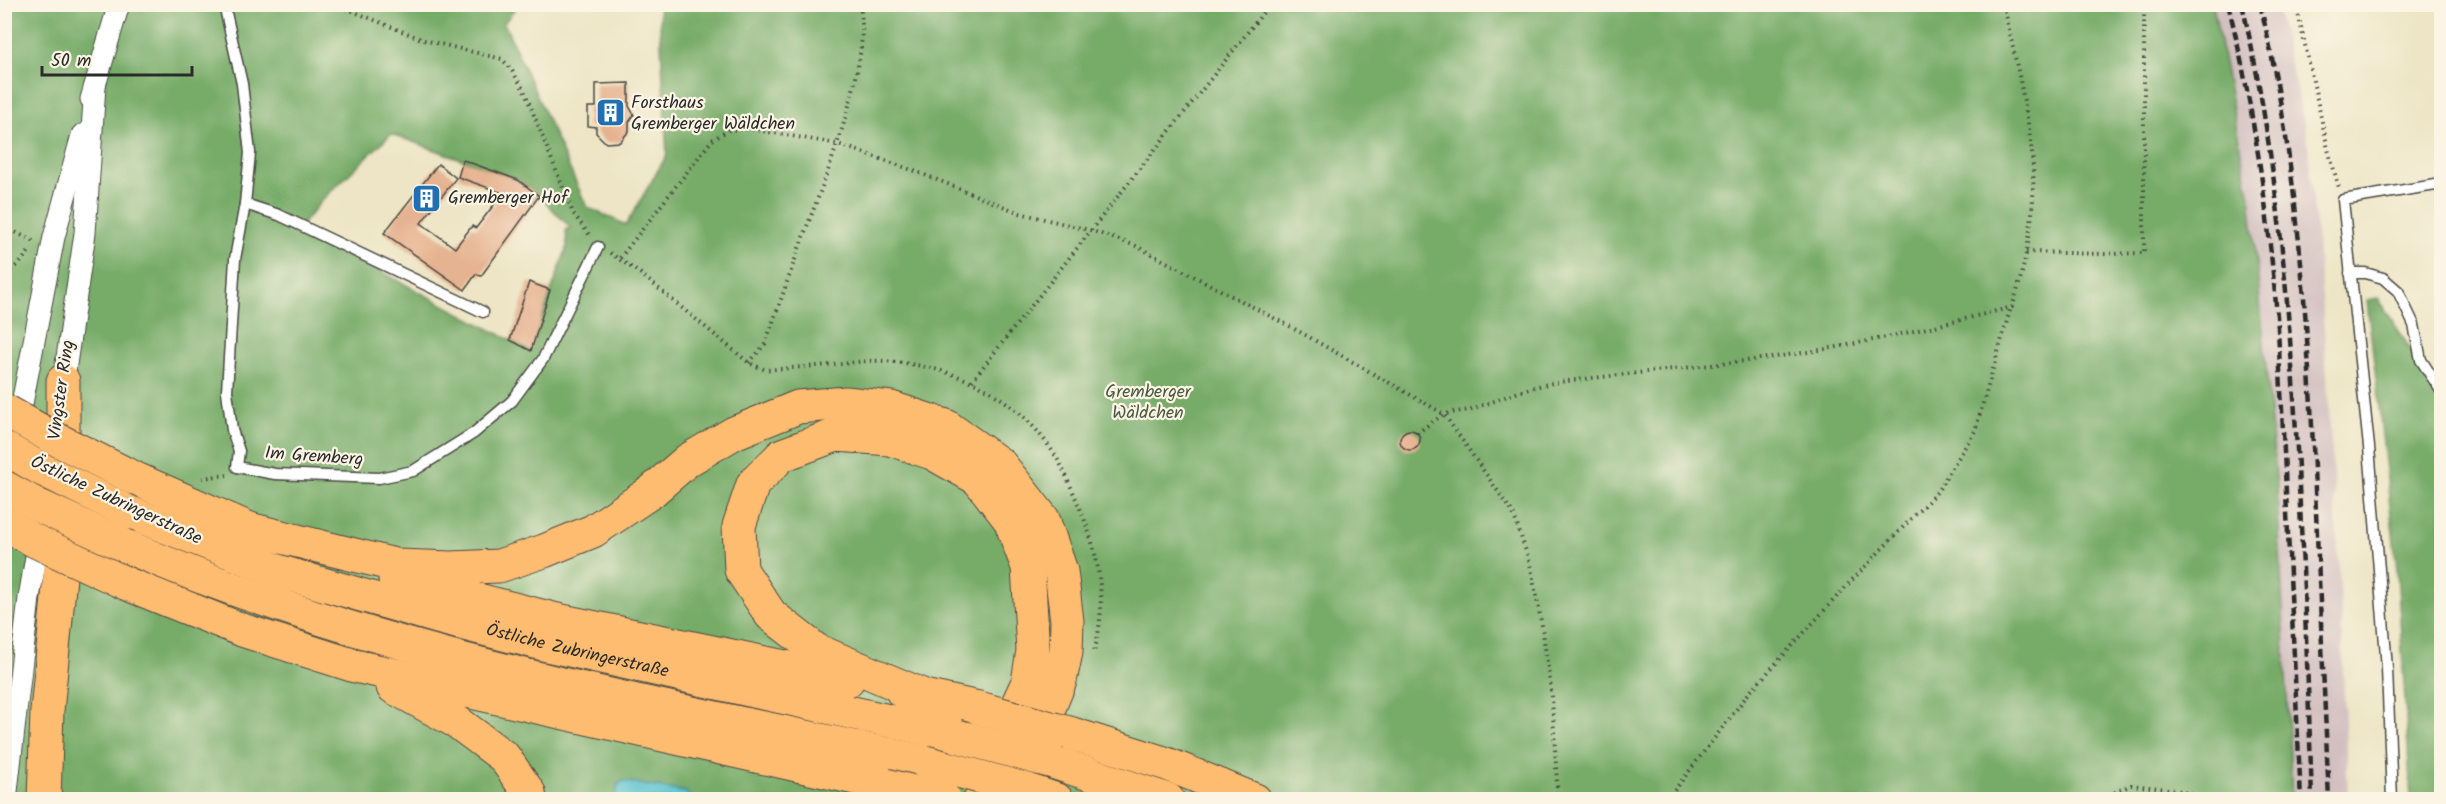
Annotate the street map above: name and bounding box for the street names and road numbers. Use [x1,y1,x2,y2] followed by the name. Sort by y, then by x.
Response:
[41,338,83,442] street label: Vingster Ring
[264,439,364,475] street label: Im Gremberg
[25,448,207,554] street label: Östliche Zubringerstraße
[483,616,672,686] street label: Östliche Zubringerstraße

